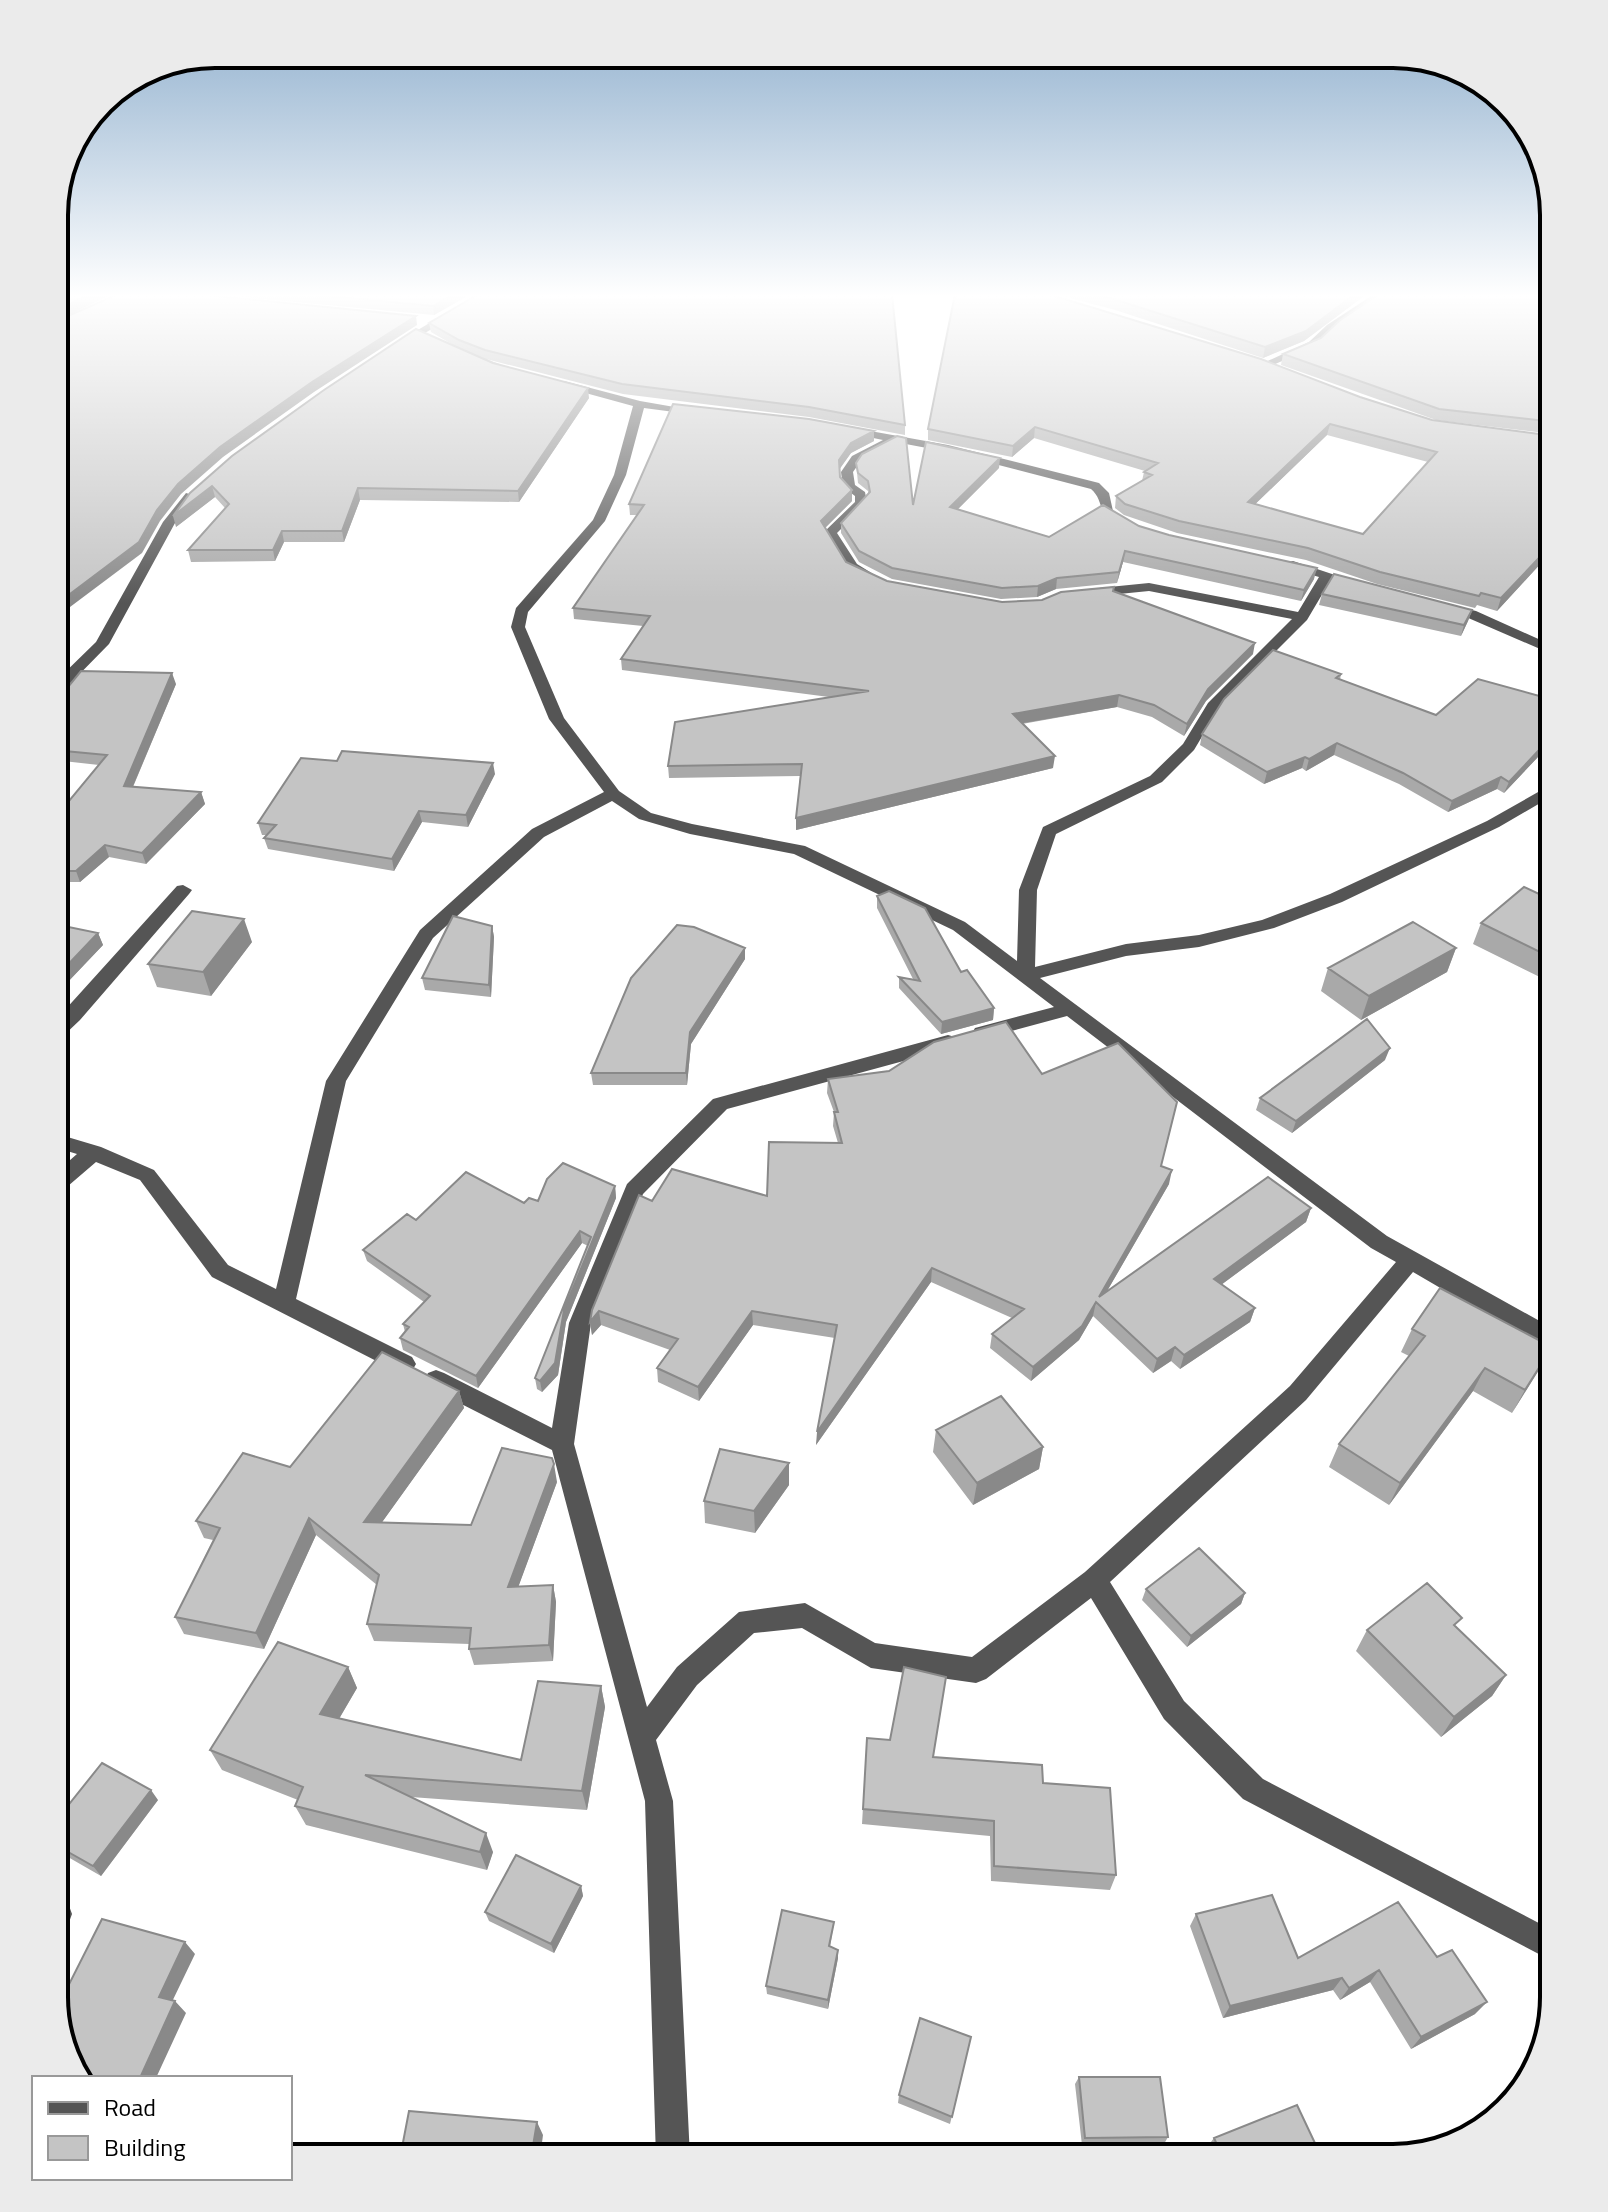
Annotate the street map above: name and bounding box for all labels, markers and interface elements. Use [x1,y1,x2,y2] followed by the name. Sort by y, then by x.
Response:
[32,2076,292,2180] legend
[104,2089,156,2125] text: Road
[104,2129,186,2165] text: Building

